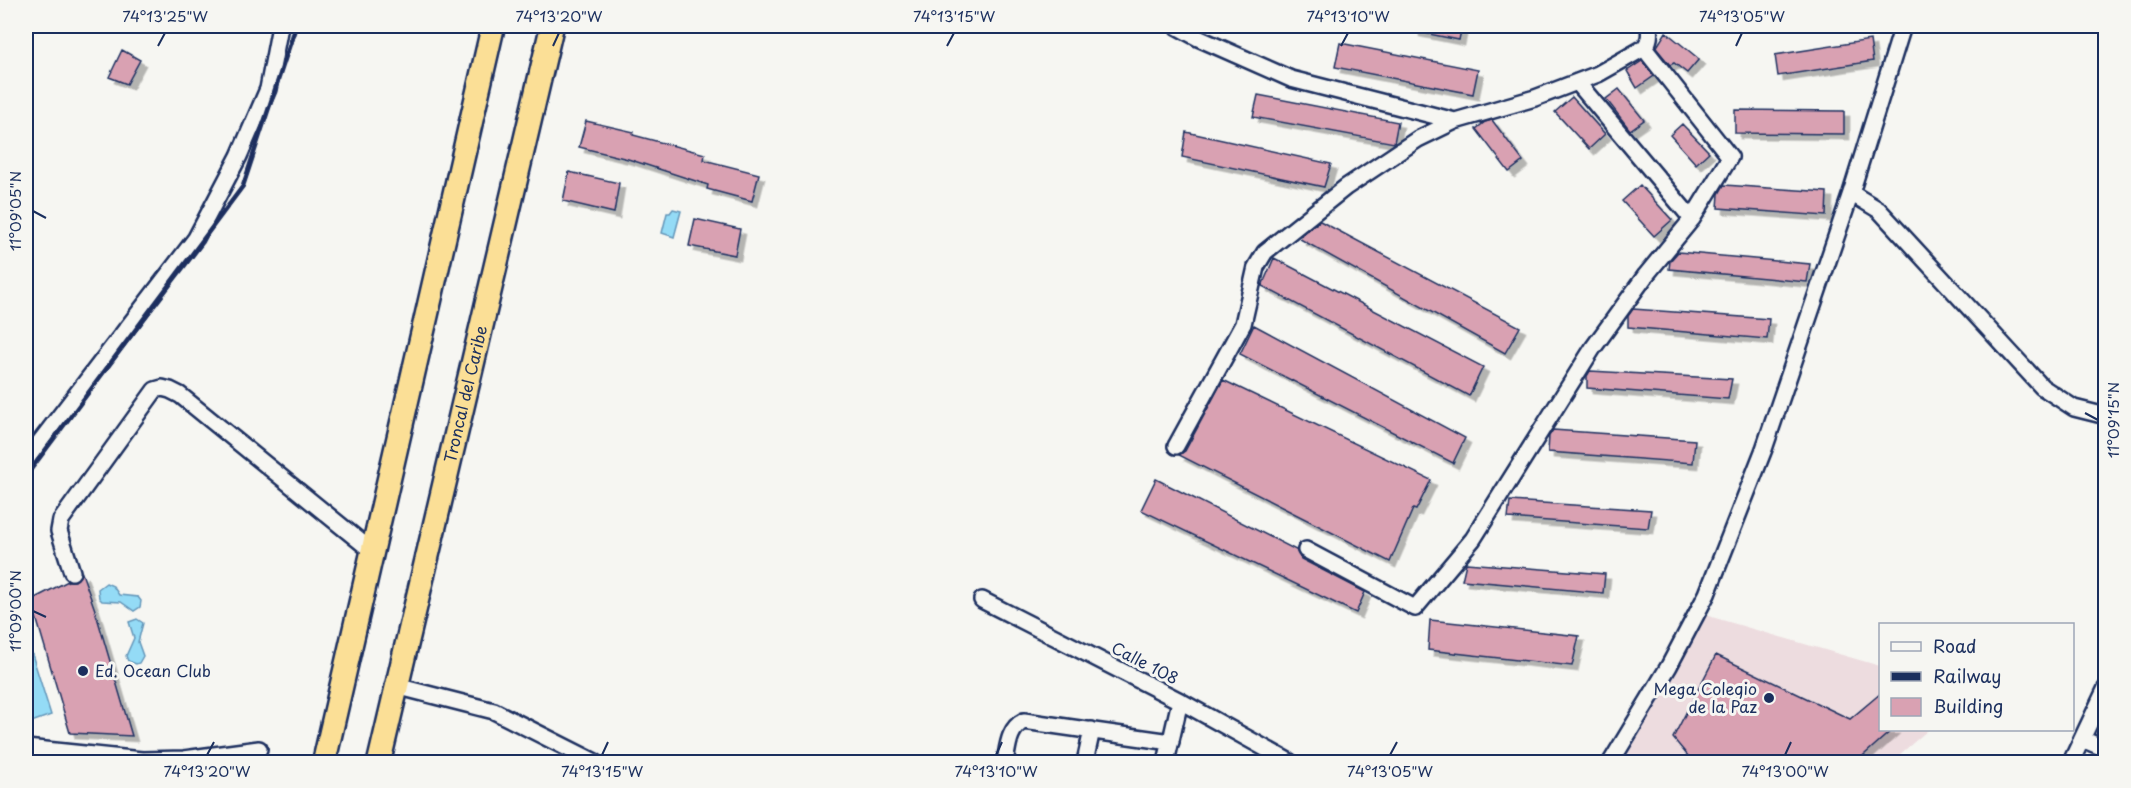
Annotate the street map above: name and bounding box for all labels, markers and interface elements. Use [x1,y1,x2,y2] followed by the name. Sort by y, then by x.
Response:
[122,4,208,27] text: 74°13'25"W
[516,4,603,27] text: 74°13'20"W
[913,4,996,27] text: 74°13'15"W
[1306,4,1390,27] text: 74°13'10"W
[1699,4,1786,27] text: 74°13'05"W
[3,171,26,251] text: 11°09'05"N
[437,323,492,465] street label: Troncal del Caribe
[2101,382,2124,458] text: 11°09'15"N
[3,570,26,652] text: 11°09'00"N
[1879,623,2074,731] legend
[1933,632,1977,659] text: Road
[1108,635,1183,689] street label: Calle 108
[95,658,211,682] place label: Ed. Ocean Club
[1933,662,2001,689] text: Railway
[76,664,90,678] marker: Ed. Ocean Club
[1653,676,1757,718] place label: Mega Colegio de la Paz
[1762,691,1776,705] marker: Mega Colegio de la Paz
[1933,692,2003,719] text: Building
[164,759,251,782] text: 74°13'20"W
[561,759,644,782] text: 74°13'15"W
[954,759,1038,782] text: 74°13'10"W
[1347,759,1434,782] text: 74°13'05"W
[1741,759,1829,782] text: 74°13'00"W

